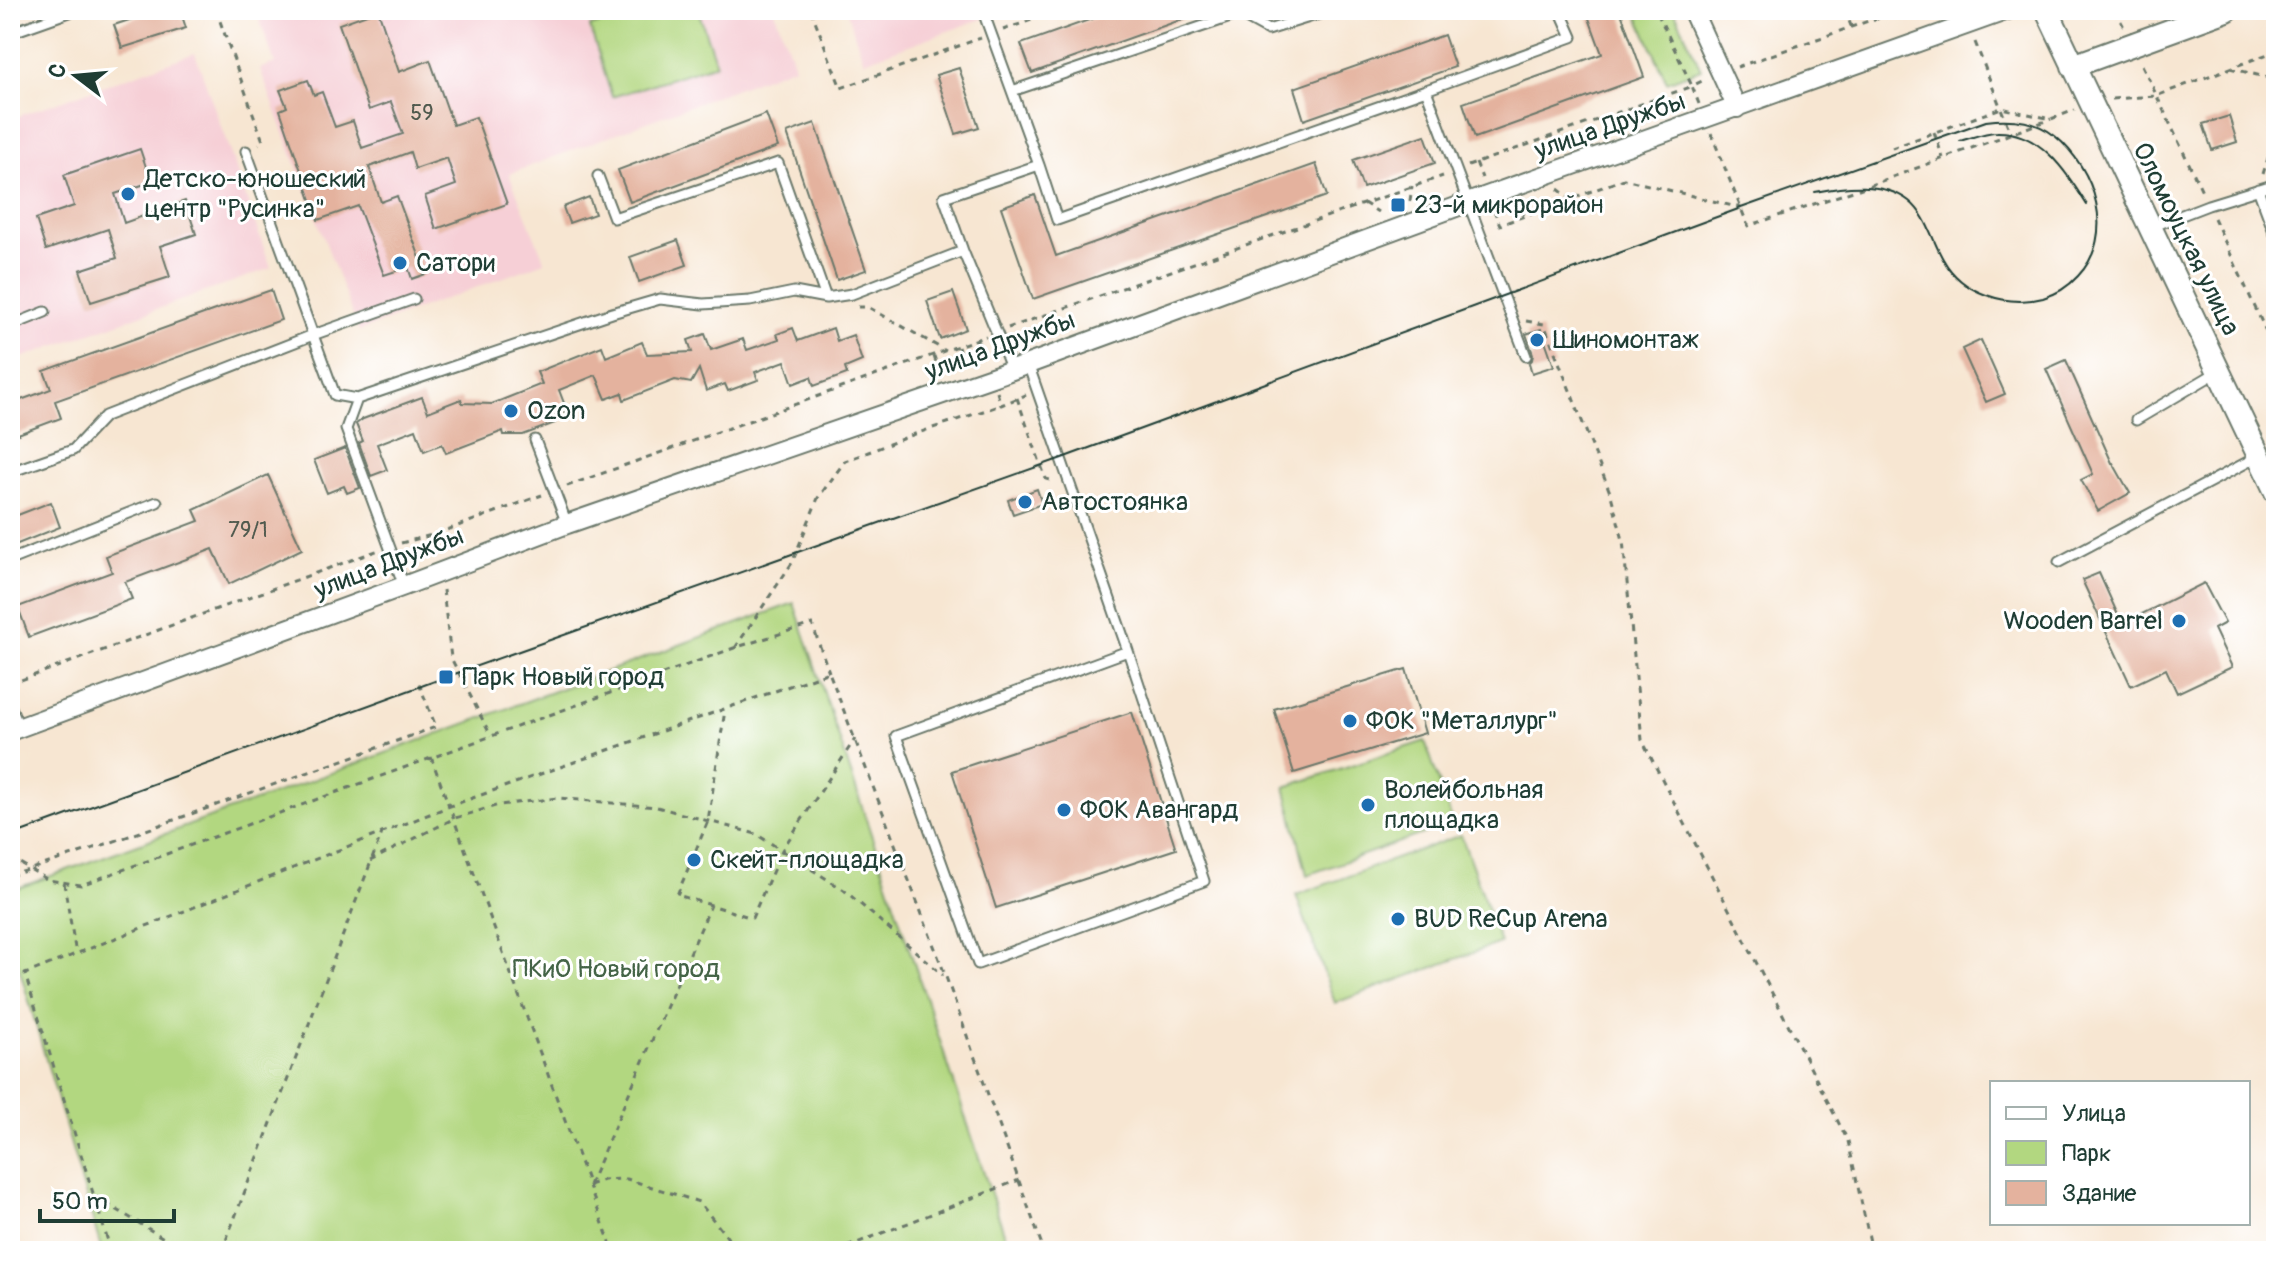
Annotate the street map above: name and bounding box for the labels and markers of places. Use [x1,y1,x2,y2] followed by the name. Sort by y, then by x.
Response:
[143,163,366,225] place label: Детско-юношеский центр "Русинка"
[119,185,137,203] marker: Детско-юношеский центр "Русинка"
[1414,189,1604,221] place label: 23-й микрорайон
[1389,196,1407,214] marker: 23-й микрорайон
[416,247,495,279] place label: Сатори
[391,254,409,272] marker: Сатори
[1553,324,1699,356] place label: Шиномонтаж
[1528,331,1546,349] marker: Шиномонтаж
[527,395,585,427] place label: Ozon
[502,402,520,420] marker: Ozon
[1041,486,1188,518] place label: Автостоянка
[1016,493,1034,511] marker: Автостоянка
[2003,605,2163,637] place label: Wooden Barrel
[2170,612,2188,630] marker: Wooden Barrel
[462,661,664,693] place label: Парк Новый город
[437,668,455,686] marker: Парк Новый город
[1366,705,1558,737] place label: ФОК "Металлург"
[1341,712,1359,730] marker: ФОК "Металлург"
[1384,774,1543,836] place label: Волейбольная площадка
[1080,794,1238,826] place label: ФОК Авангард
[1359,796,1377,814] marker: Волейбольная площадка
[1055,801,1073,819] marker: ФОК Авангард
[710,844,904,876] place label: Скейт-площадка
[685,851,703,869] marker: Скейт-площадка
[1414,903,1608,935] place label: BUD ReCup Arena
[1389,910,1407,928] marker: BUD ReCup Arena

